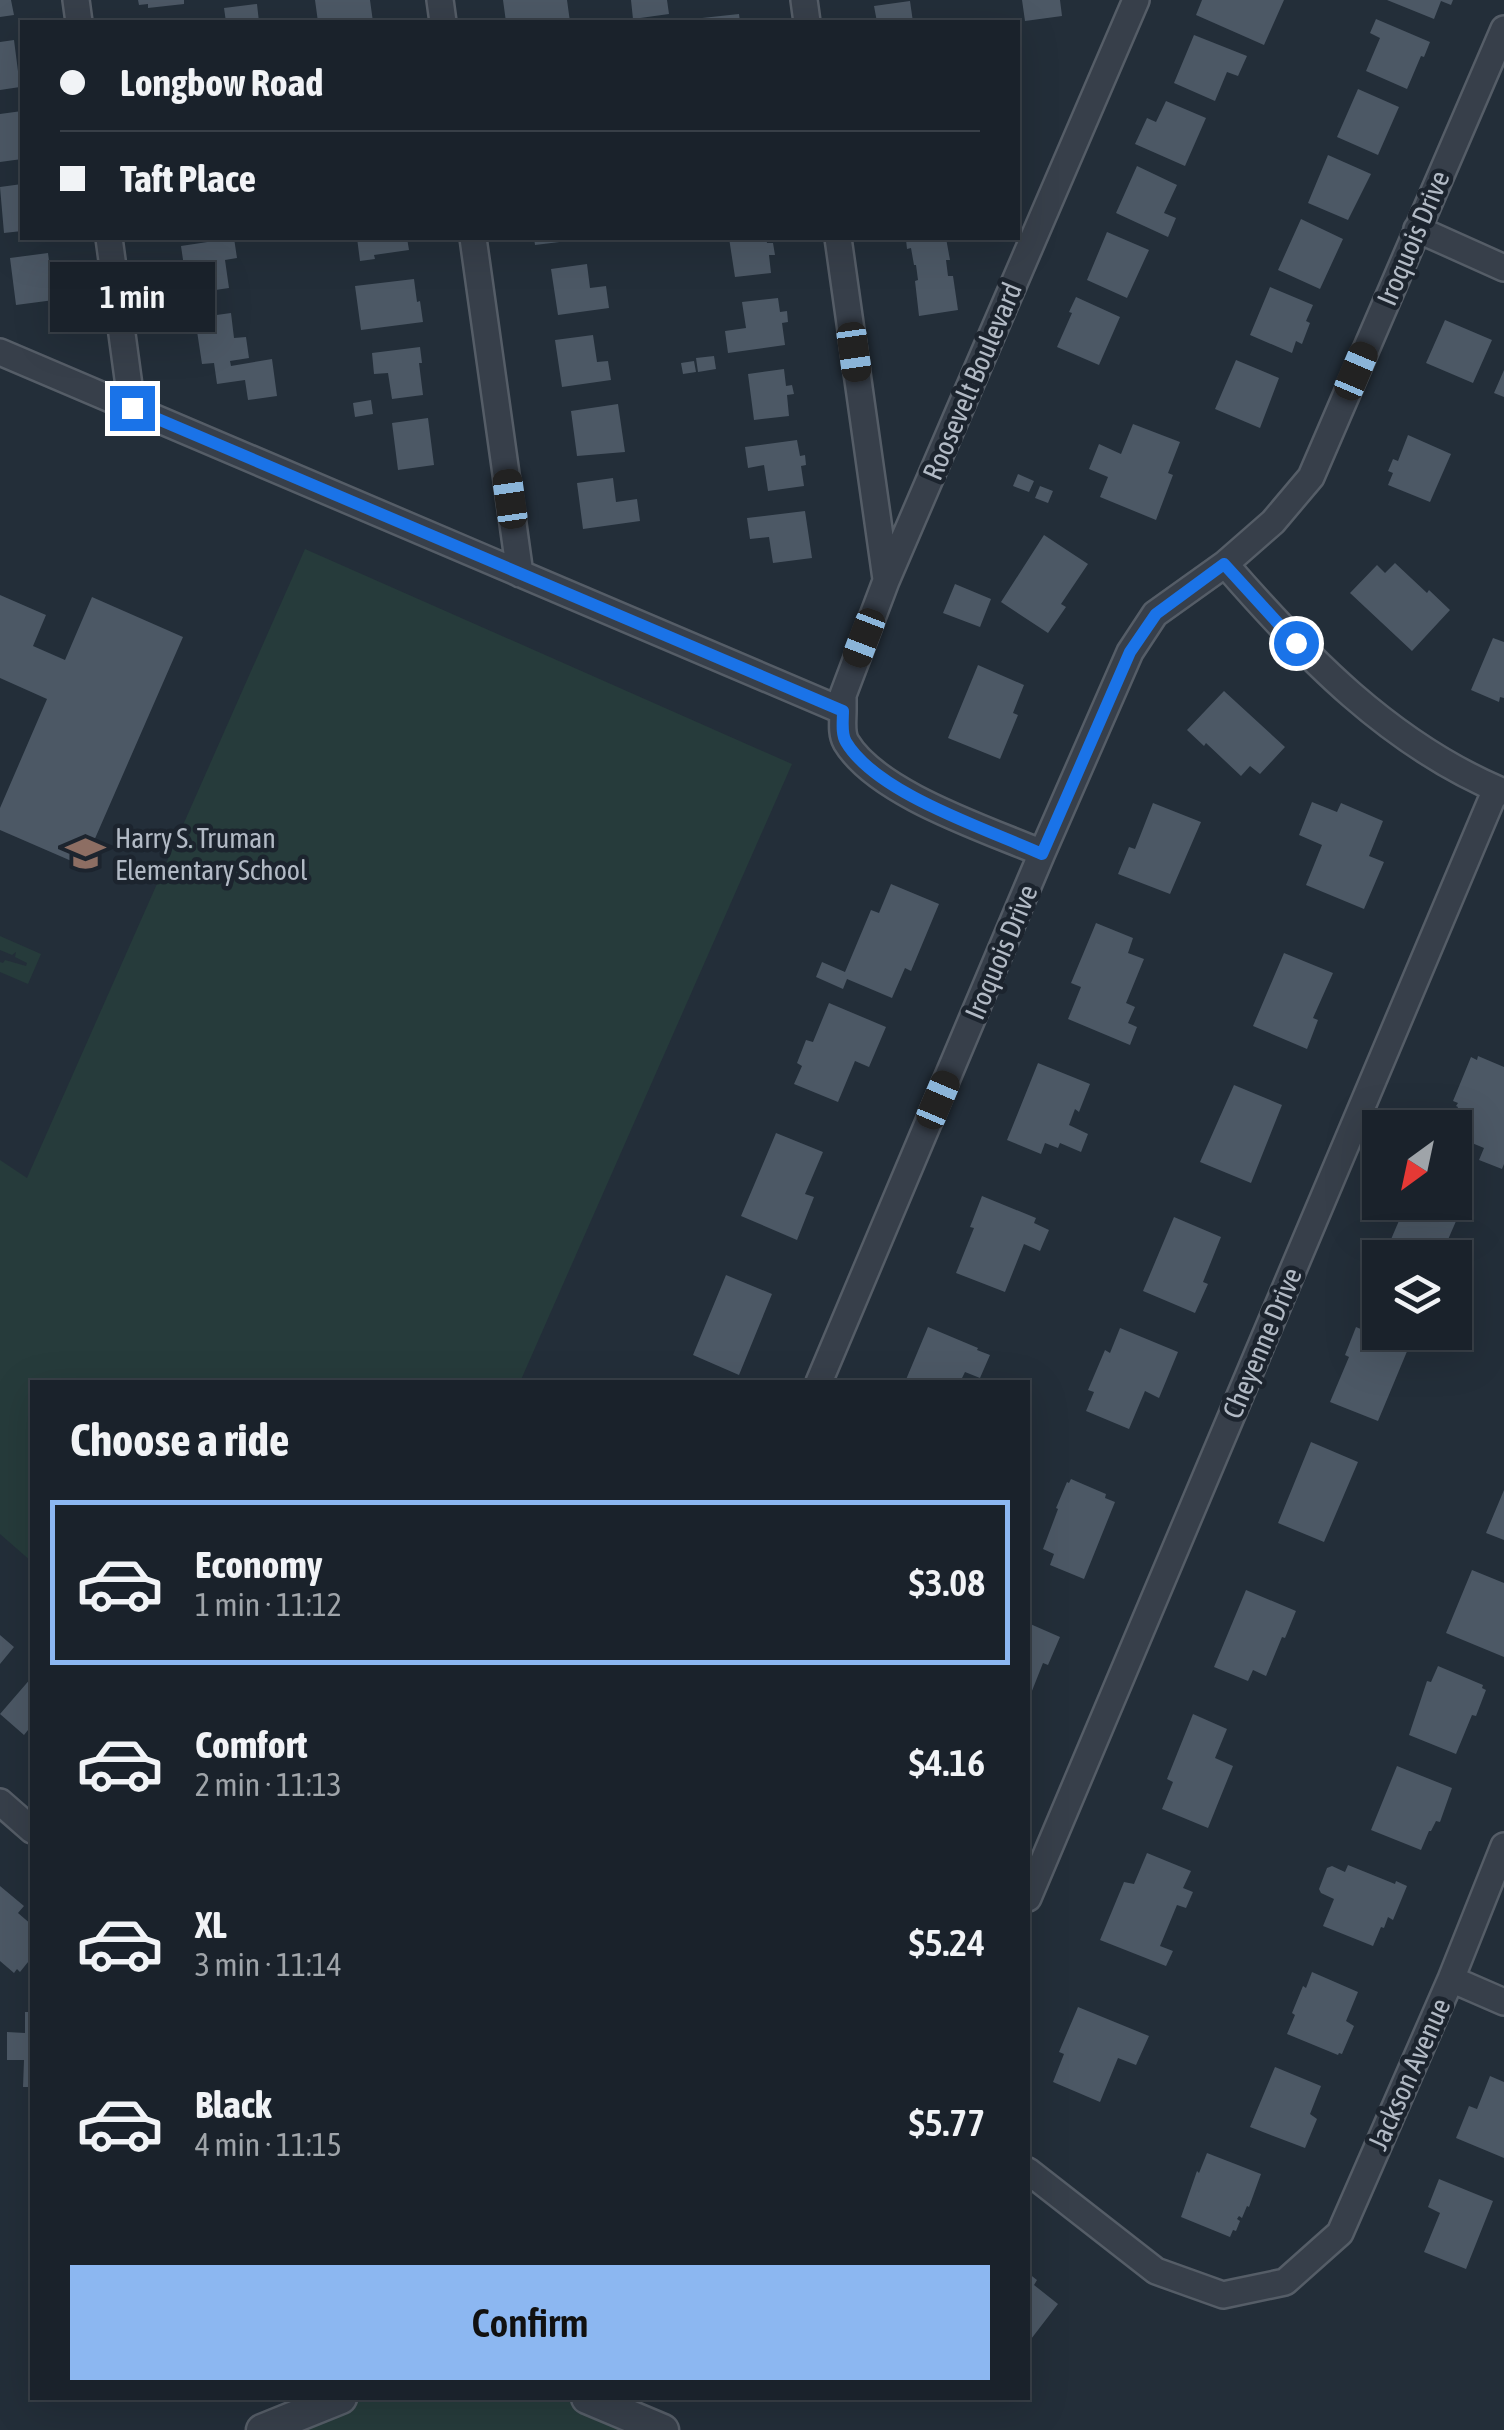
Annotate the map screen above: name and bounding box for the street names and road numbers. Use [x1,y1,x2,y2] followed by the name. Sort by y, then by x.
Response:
[1370,166,1456,310] street label: Iroquois Drive
[916,278,1028,484] street label: Roosevelt Boulevard
[958,880,1044,1024] street label: Iroquois Drive
[1216,1263,1308,1423] street label: Cheyenne Drive
[1361,1993,1457,2155] street label: Jackson Avenue

